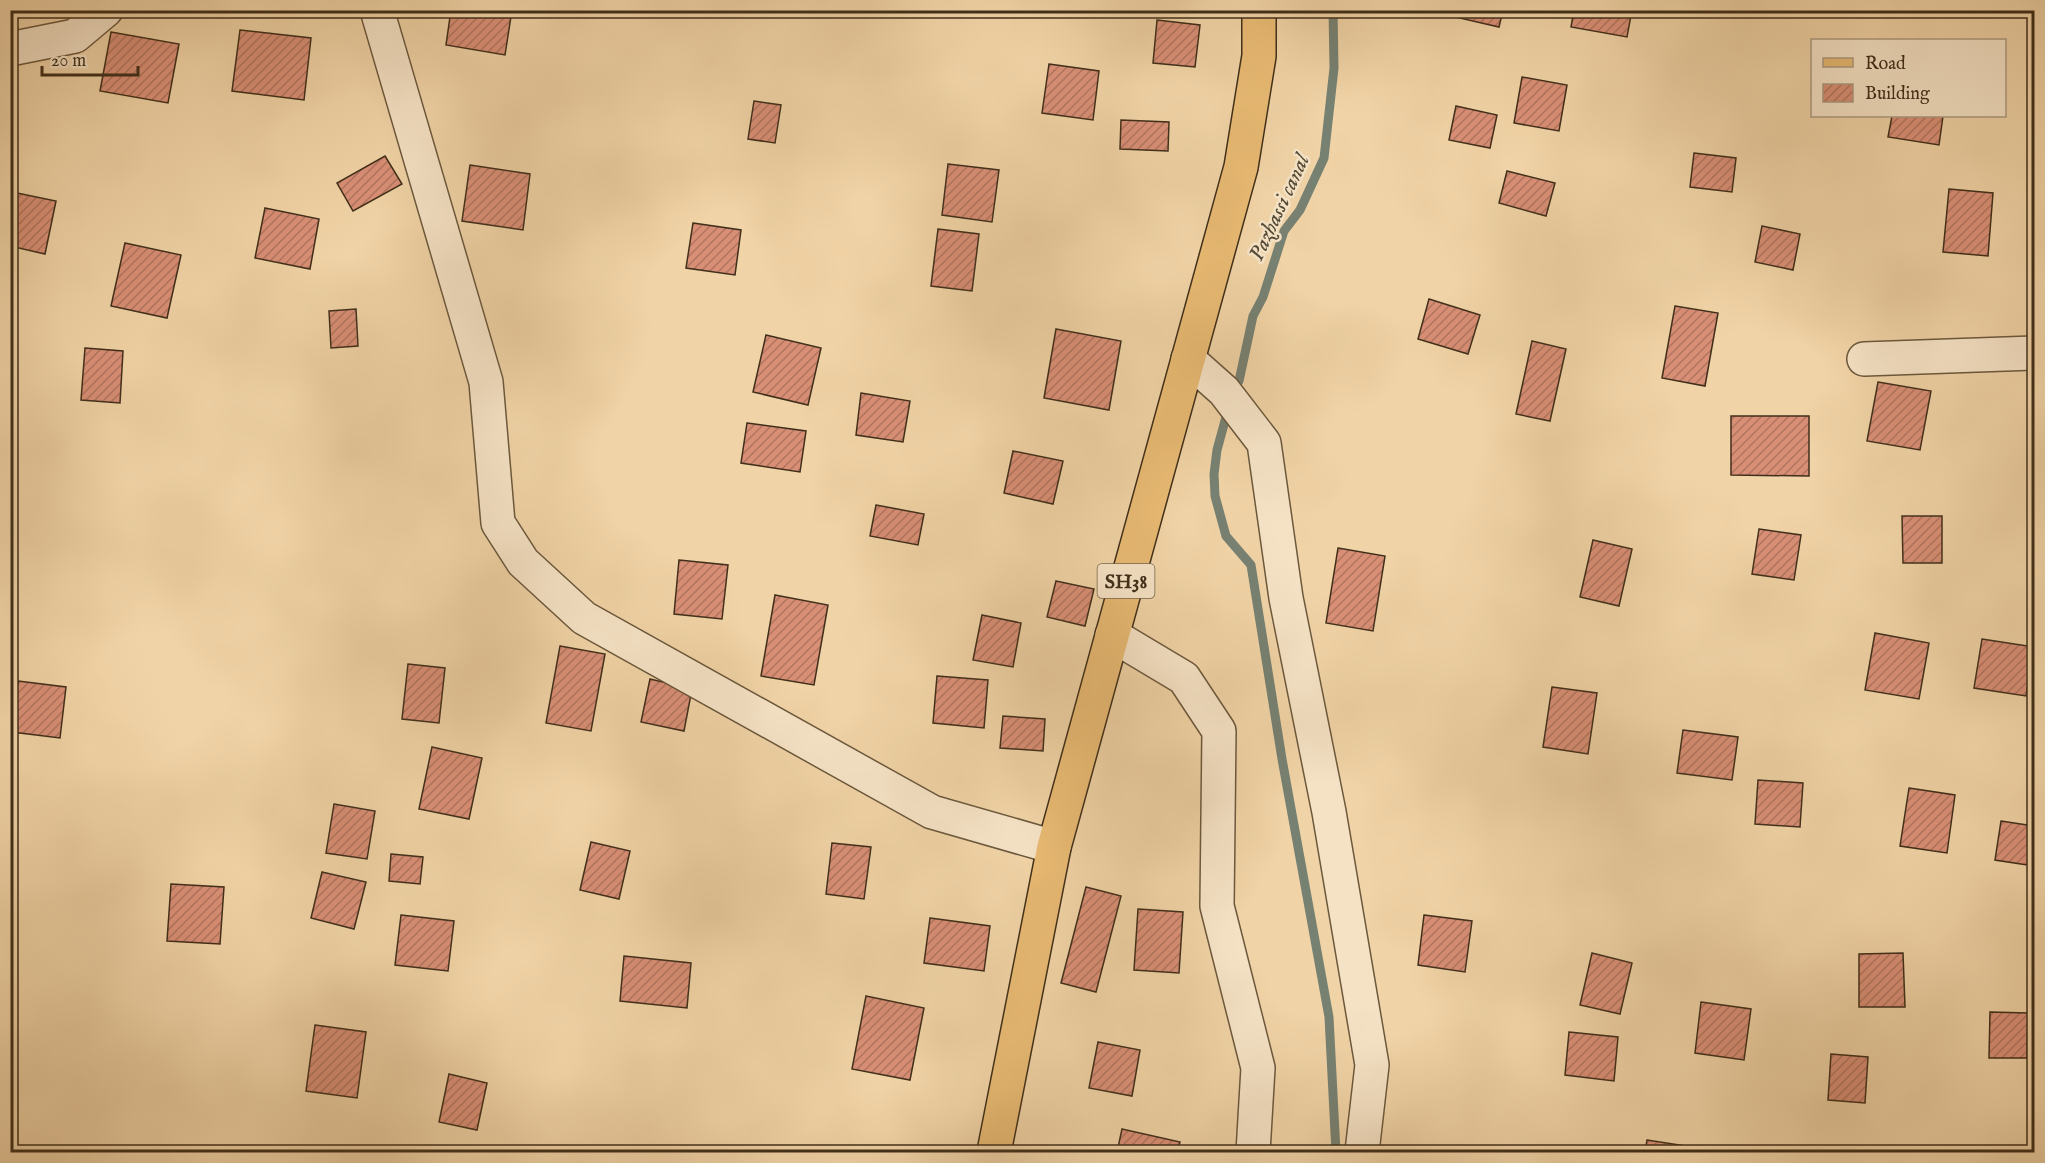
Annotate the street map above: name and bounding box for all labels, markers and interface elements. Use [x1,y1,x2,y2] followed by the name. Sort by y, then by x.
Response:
[42,39,138,77] scale bar
[1811,39,2006,117] legend
[51,50,86,73] text: 20 m
[1865,53,1906,76] text: Road
[1865,83,1930,106] text: Building
[1243,148,1317,266] water label: Pazhassi canal
[1098,564,1154,598] road number: SH38

